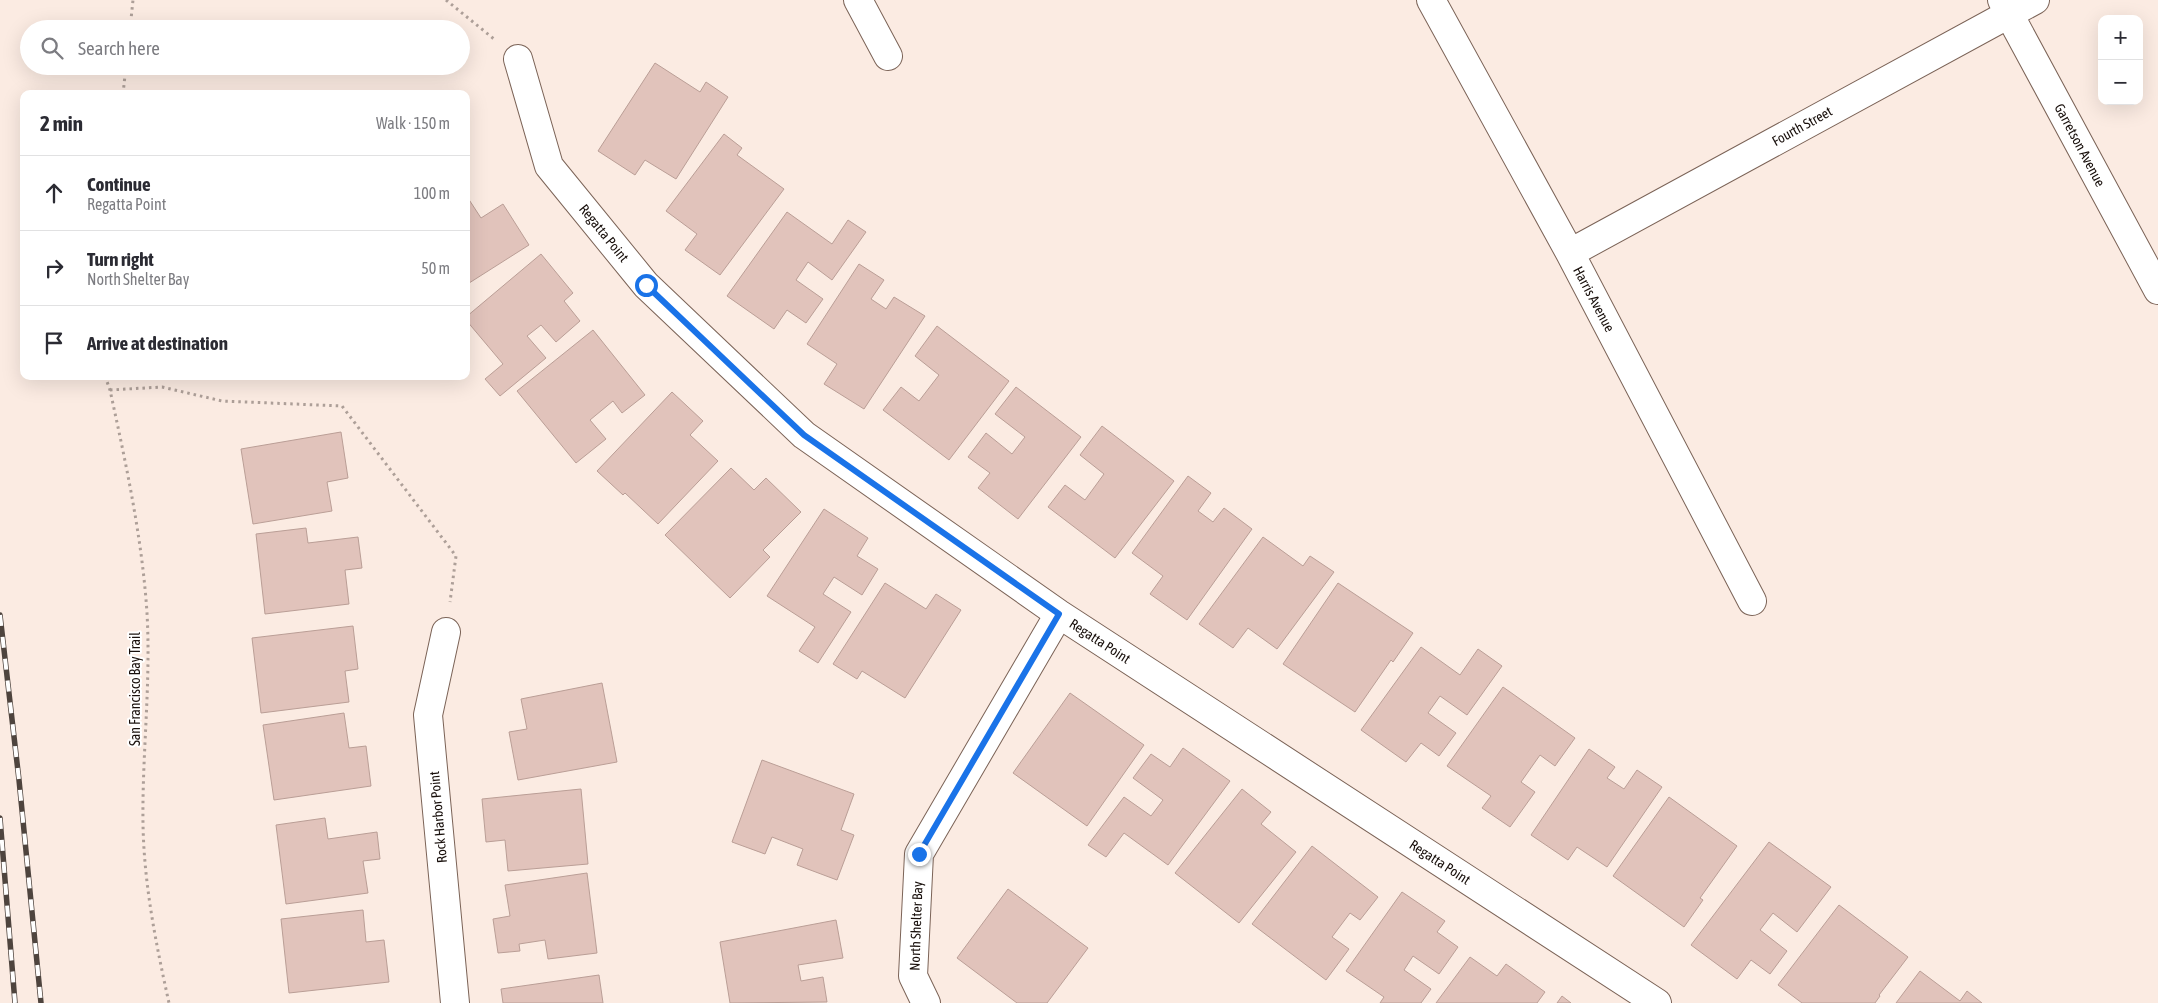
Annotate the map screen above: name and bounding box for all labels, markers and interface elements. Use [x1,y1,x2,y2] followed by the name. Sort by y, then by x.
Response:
[2098,15,2143,105] map controls
[2098,15,2143,60] button: +
[20,20,470,75] search box
[38,34,66,62] icon: search
[78,37,160,59] text: Search here
[2098,60,2143,105] button: −
[2051,101,2109,189] street label: Garretson Avenue
[1769,103,1835,149] street label: Fourth Street
[40,111,83,135] text: 2 min
[376,114,450,132] text: Walk · 150 m
[87,173,151,195] text: Continue
[40,179,68,207] icon: ahead
[414,184,450,202] text: 100 m
[87,195,166,213] text: Regatta Point
[576,201,632,265] street label: Regatta Point
[87,248,154,270] text: Turn right
[40,254,68,282] icon: right
[421,259,450,277] text: 50 m
[1570,264,1618,334] street label: Harris Avenue
[87,270,189,288] text: North Shelter Bay
[635,274,658,297] route start
[40,329,68,357] icon: arrive
[87,332,228,354] text: Arrive at destination
[1067,615,1133,667] street label: Regatta Point
[127,632,143,746] street label: San Francisco Bay Trail
[426,770,450,864] street label: Rock Harbor Point
[1407,836,1473,888] street label: Regatta Point
[908,843,931,866] route end
[906,881,926,971] street label: North Shelter Bay

